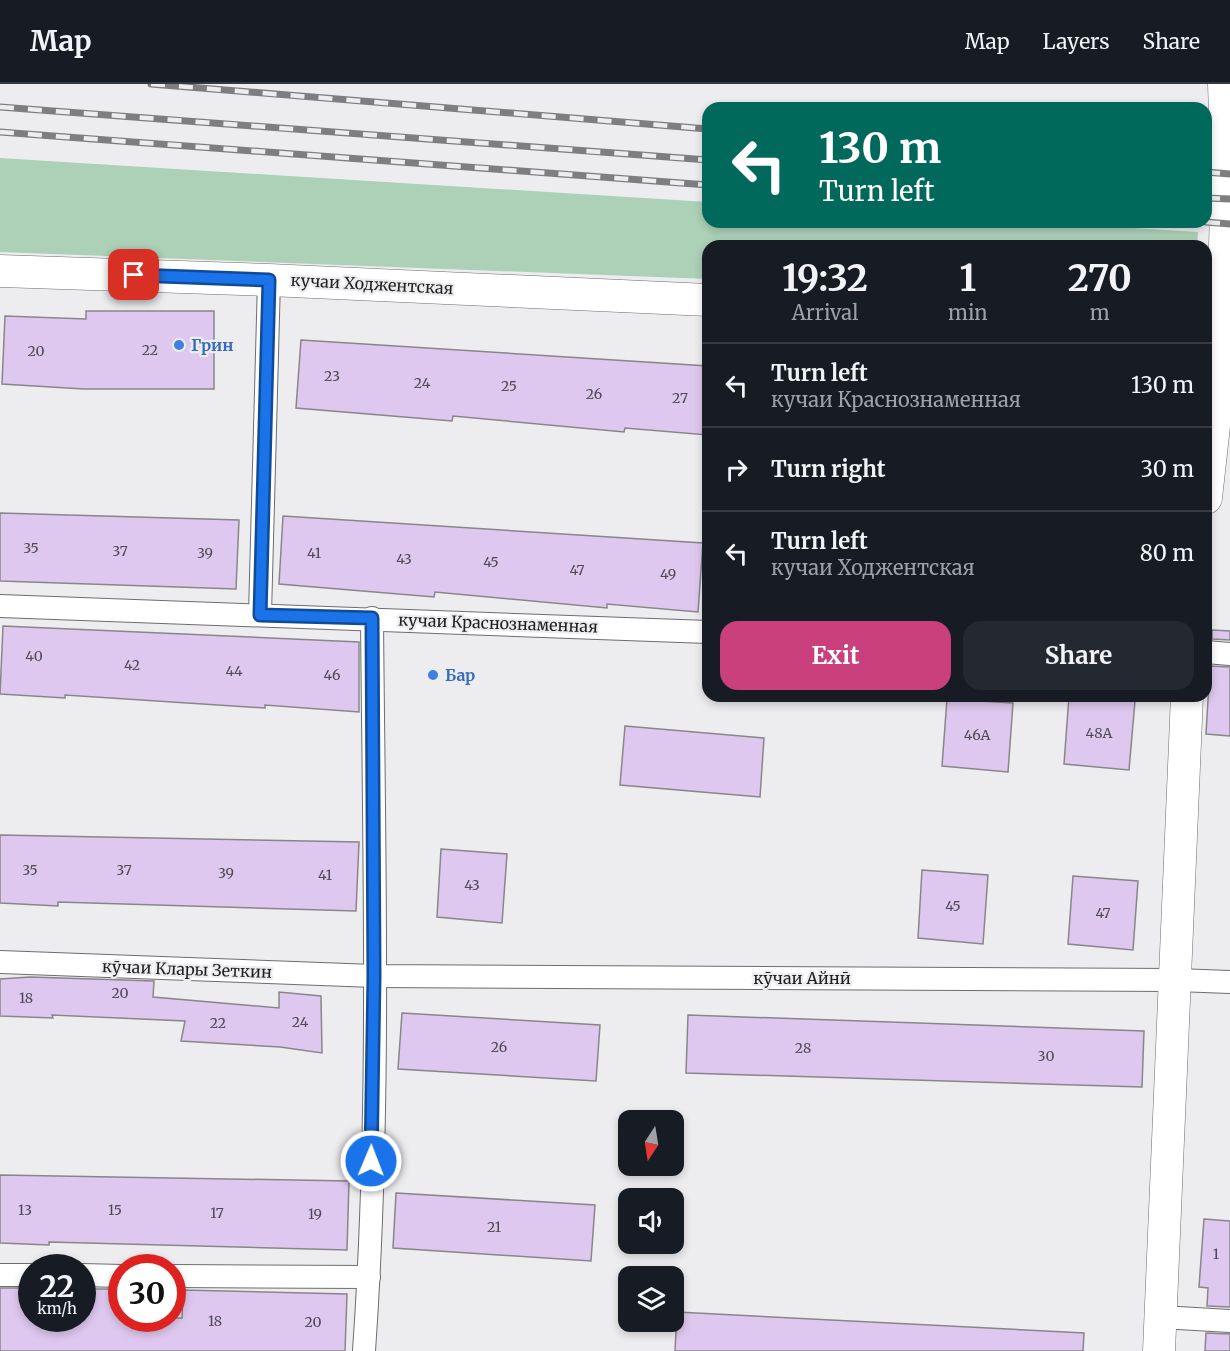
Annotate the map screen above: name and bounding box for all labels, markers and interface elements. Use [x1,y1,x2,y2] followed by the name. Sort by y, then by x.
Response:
[30,23,92,59] text: Map
[965,28,1010,55] text: Map
[1043,28,1110,55] text: Layers
[1143,28,1200,55] text: Share
[819,122,941,174] text: 130 m
[720,126,798,204] icon: left
[819,174,934,208] text: Turn left
[108,249,159,300] pin
[782,256,868,301] text: 19:32
[959,256,976,301] text: 1
[1068,256,1132,301] text: 270
[117,258,150,291] icon: arrive
[290,270,454,298] street label: кучаи Ходжентская
[792,300,858,325] text: Arrival
[948,300,988,325] text: min
[1090,300,1110,325] text: m
[191,335,234,355] place label: Грин
[172,338,186,352] marker: Грин
[142,341,158,359] house number: 22
[27,342,45,360] house number: 20
[771,359,868,387] text: Turn left
[324,367,340,385] house number: 23
[720,369,753,402] icon: left
[1131,371,1194,399] text: 130 m
[414,374,431,392] house number: 24
[501,377,517,395] house number: 25
[586,385,602,403] house number: 26
[771,387,1021,412] text: кучаи Краснознаменная
[672,389,688,407] house number: 27
[720,453,753,486] icon: right
[771,455,885,483] text: Turn right
[1140,455,1194,483] text: 30 m
[771,527,868,555] text: Turn left
[720,537,753,570] icon: left
[23,539,39,557] house number: 35
[1140,539,1194,567] text: 80 m
[112,542,128,560] house number: 37
[197,544,213,562] house number: 39
[307,544,321,562] house number: 41
[396,550,412,568] house number: 43
[483,553,499,571] house number: 45
[771,555,975,580] text: кучаи Ходжентская
[569,561,585,579] house number: 47
[660,565,676,583] house number: 49
[398,610,598,636] street label: кучаи Краснознаменная
[720,621,951,690] button: Exit
[963,621,1194,690] button: Share
[25,647,43,665] house number: 40
[124,656,140,674] house number: 42
[225,662,243,680] house number: 44
[445,665,475,685] place label: Бар
[324,666,340,684] house number: 46
[426,668,440,682] marker: Бар
[1086,724,1113,742] house number: 48А
[964,726,990,744] house number: 46А
[22,861,38,879] house number: 35
[116,861,132,879] house number: 37
[218,864,234,882] house number: 39
[318,866,332,884] house number: 41
[464,876,480,894] house number: 43
[945,897,961,915] house number: 45
[1095,904,1111,922] house number: 47
[102,956,272,982] street label: кӯчаи Клары Зеткин
[753,968,851,988] street label: кӯчаи Айнӣ
[111,984,129,1002] house number: 20
[19,989,33,1007] house number: 18
[292,1013,309,1031] house number: 24
[210,1014,226,1032] house number: 22
[491,1038,507,1056] house number: 26
[795,1039,811,1057] house number: 28
[1038,1047,1054,1065] house number: 30
[618,1110,684,1176] north arrow
[618,1110,684,1332] map controls
[339,1129,403,1193] position arrow
[618,1188,684,1254] button: sound
[18,1201,32,1219] house number: 13
[108,1201,122,1219] house number: 15
[210,1204,224,1222] house number: 17
[308,1205,322,1223] house number: 19
[487,1218,501,1236] house number: 21
[1213,1245,1219,1263] house number: 1
[108,1254,186,1332] speed limit sign: 30
[618,1266,684,1332] button: layers
[40,1267,74,1305] text: 22
[37,1299,77,1318] text: km/h
[208,1312,222,1330] house number: 18
[304,1313,322,1331] house number: 20

